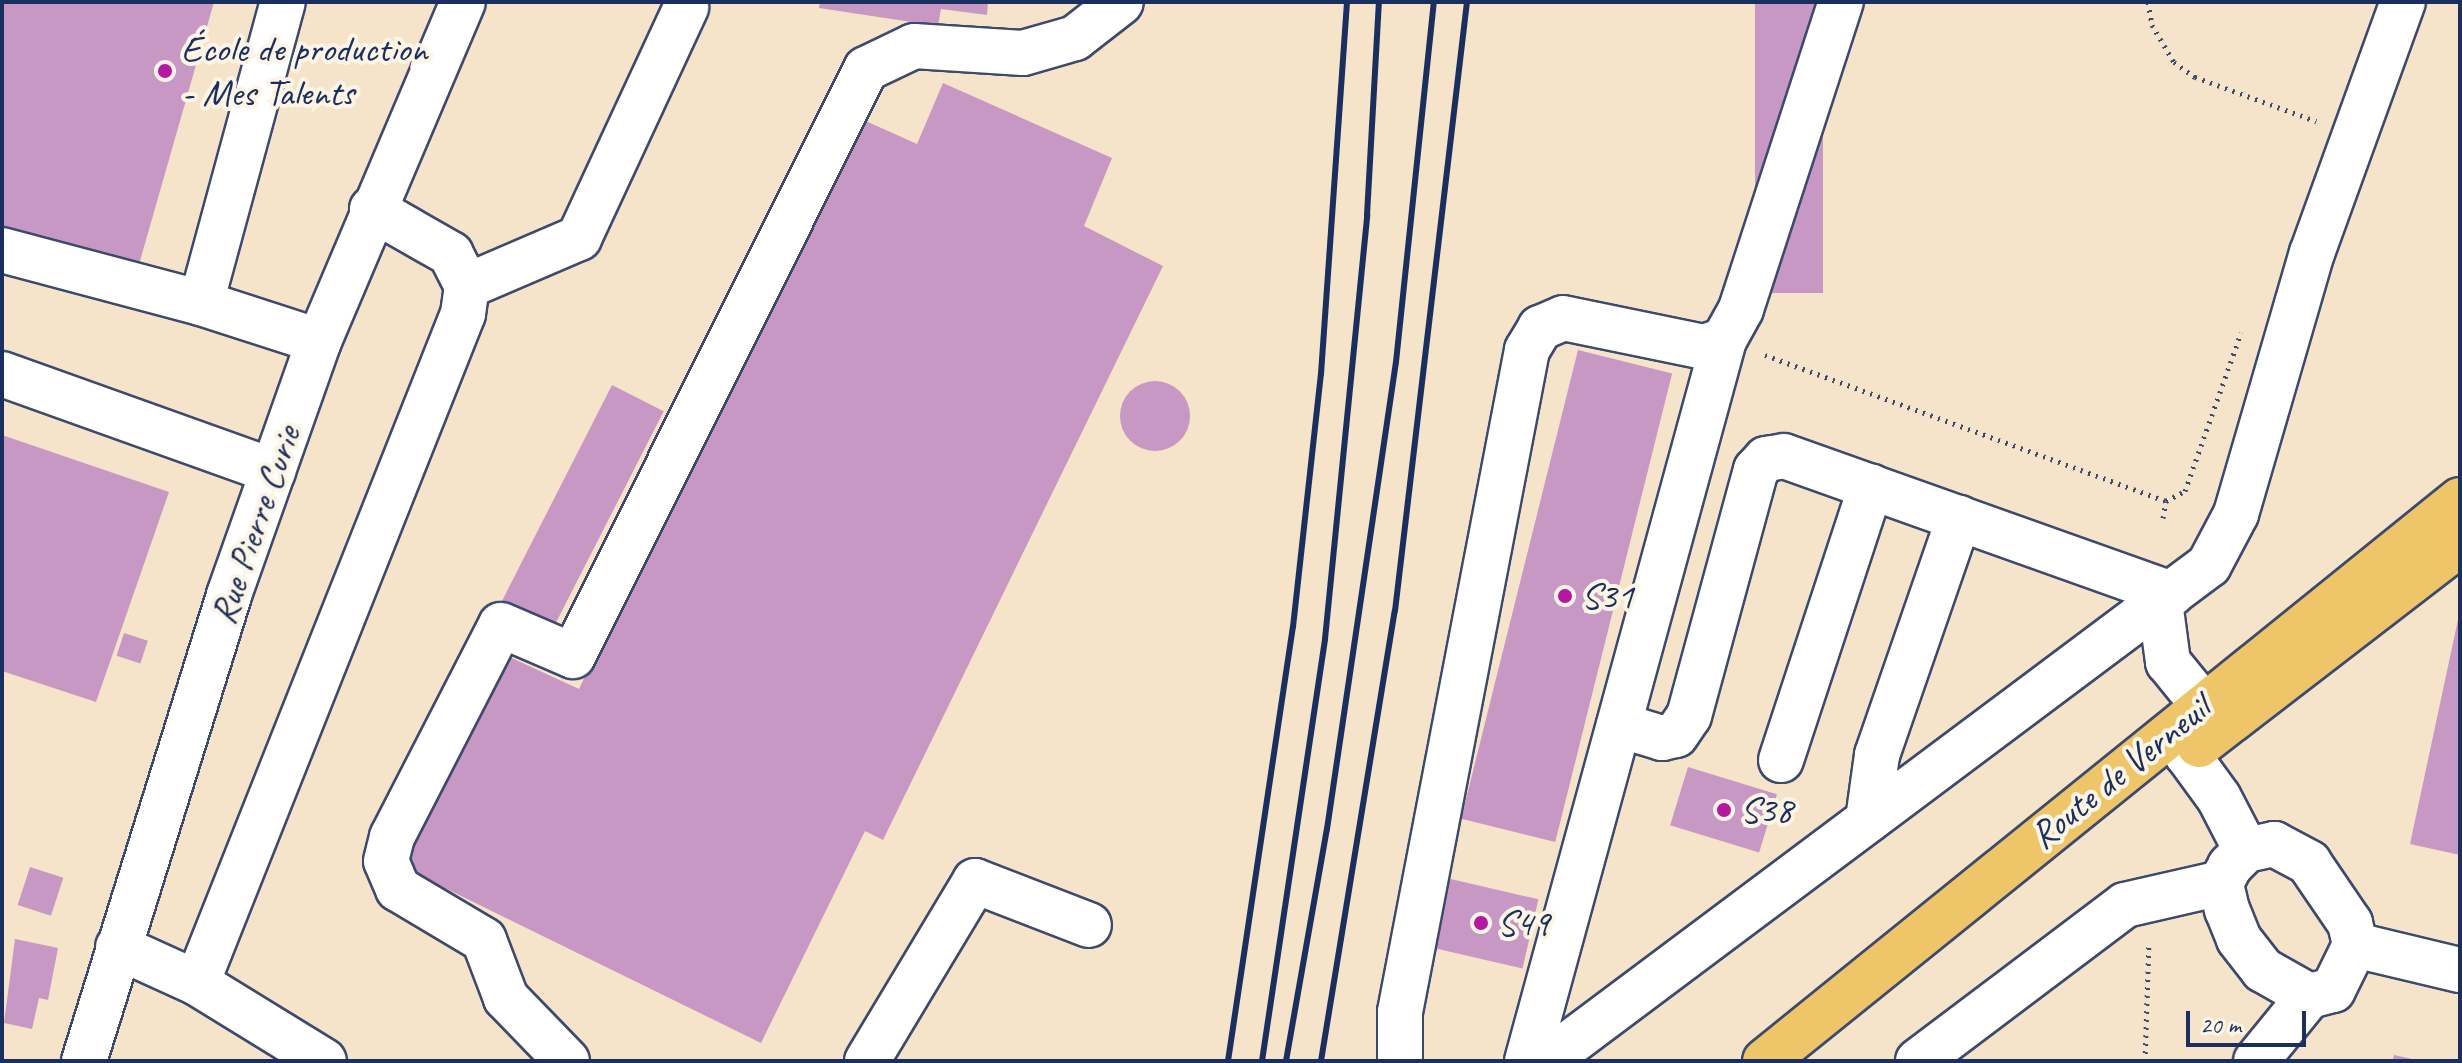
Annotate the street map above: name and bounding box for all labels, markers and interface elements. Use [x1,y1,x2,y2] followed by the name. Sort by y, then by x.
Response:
[181,26,427,116] place label: École de production - Mes Talents
[156,62,174,80] marker: École de production - Mes Talents
[200,420,310,630] street label: Rue Pierre Curie
[1581,573,1634,619] place label: S31
[1556,587,1574,605] marker: S31
[2021,685,2219,859] street label: Route de Verneuil
[1740,787,1793,833] place label: S38
[1715,801,1733,819] marker: S38
[1497,900,1550,946] place label: S49
[1472,914,1490,932] marker: S49
[2190,995,2310,1045] scale bar
[2200,1010,2241,1040] text: 20 m

